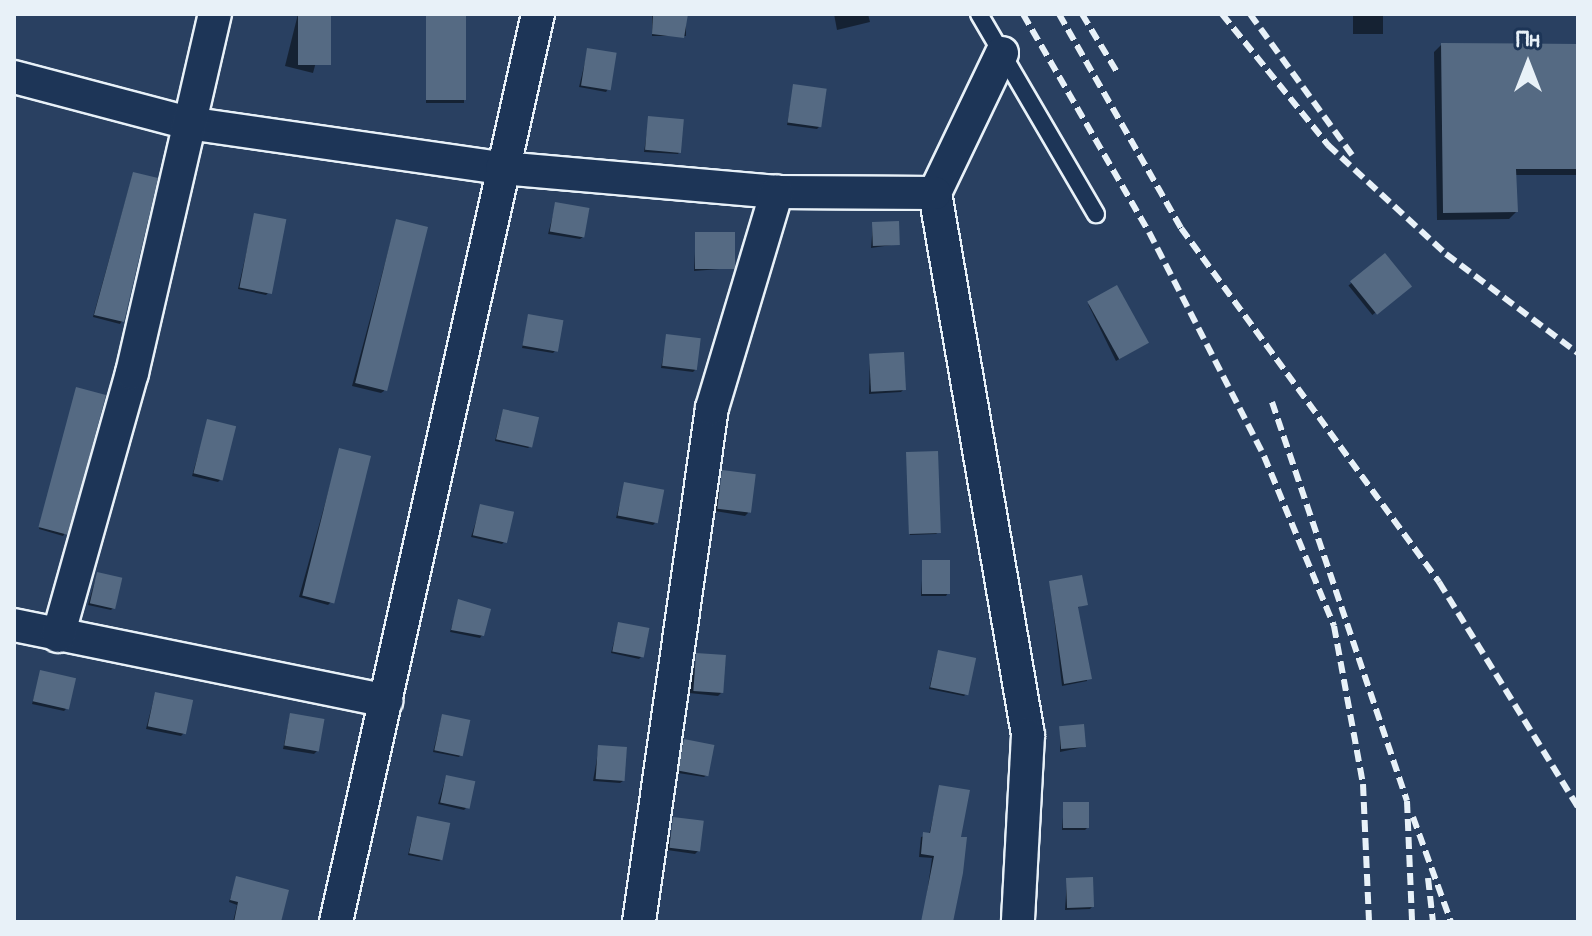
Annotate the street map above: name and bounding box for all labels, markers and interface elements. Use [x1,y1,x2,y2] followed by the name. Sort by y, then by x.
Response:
[1488,24,1568,104] north arrow
[1516,26,1540,54] text: Пн

